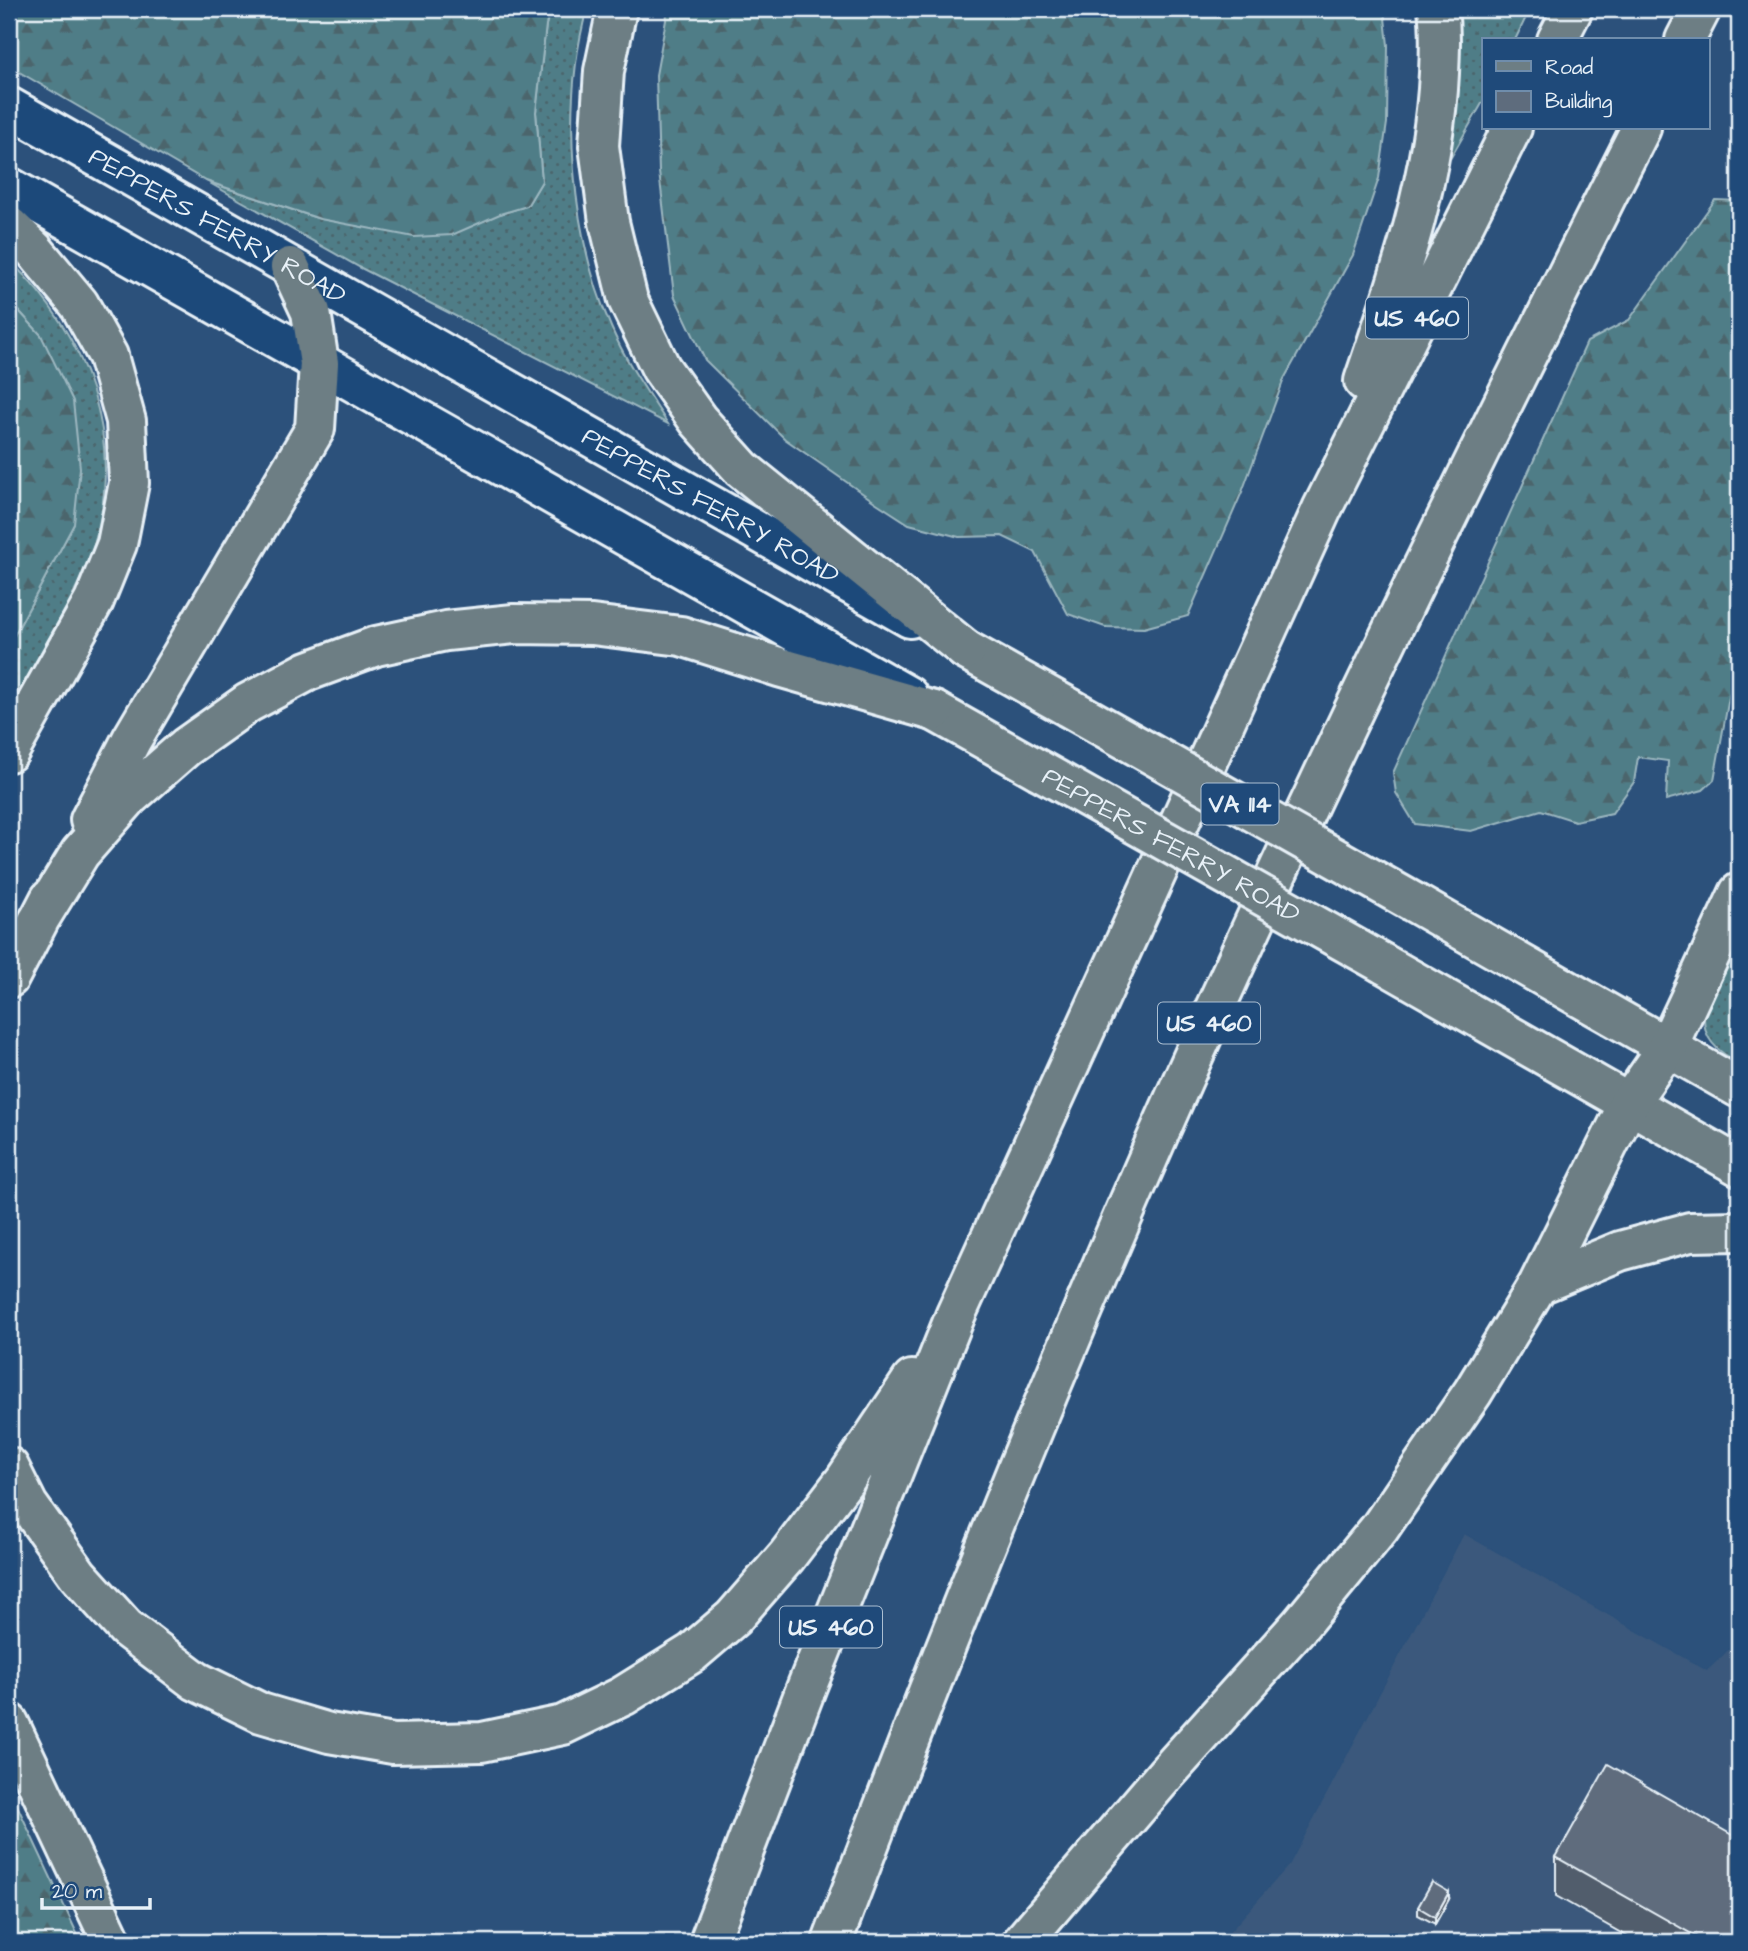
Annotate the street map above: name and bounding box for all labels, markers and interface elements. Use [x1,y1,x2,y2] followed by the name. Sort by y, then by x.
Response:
[1482,38,1710,130] legend
[1545,53,1593,82] text: Road
[1545,87,1613,118] text: Building
[82,139,353,314] street label: PEPPERS FERRY ROAD
[1366,298,1468,338] road number: US 460
[575,419,846,593] street label: PEPPERS FERRY ROAD
[1036,758,1307,932] street label: PEPPERS FERRY ROAD
[1202,784,1278,824] road number: VA 114
[1158,1002,1260,1044] road number: US 460
[780,1606,882,1647] road number: US 460
[42,1867,150,1911] scale bar
[52,1877,103,1906] text: 20 m

